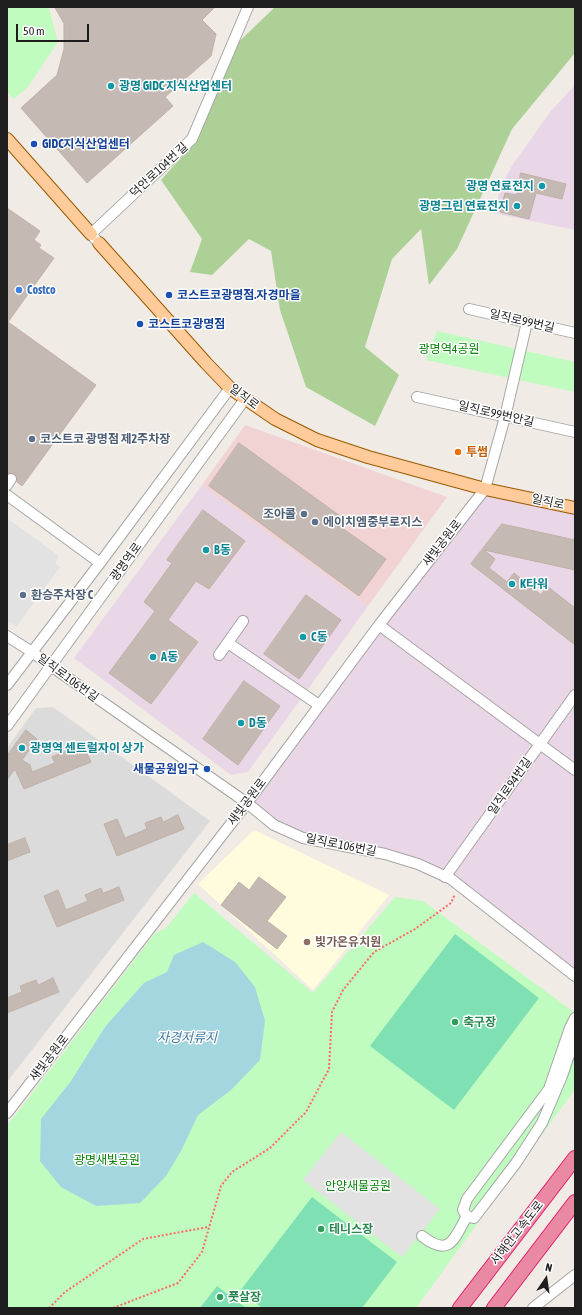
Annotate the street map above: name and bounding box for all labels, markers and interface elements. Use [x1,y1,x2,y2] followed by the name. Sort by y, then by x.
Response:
[18,16,91,42] scale bar
[23,24,45,38] text: 50 m
[119,79,232,93] place label: 광명 GIDC 지식산업센터
[106,81,116,91] marker: 광명 GIDC 지식산업센터
[42,137,130,151] place label: GIDC지식산업센터
[29,139,39,149] marker: GIDC지식산업센터
[127,140,191,200] street label: 덕안로104번 길
[466,179,534,193] place label: 광명 연료전지
[537,181,547,191] marker: 광명 연료전지
[419,199,509,213] place label: 광명그린 연료전지
[512,201,522,211] marker: 광명그린 연료전지
[27,283,56,297] place label: Costco
[14,285,24,295] marker: Costco
[177,288,301,302] place label: 코스트코광명점.자경마을
[164,290,174,300] marker: 코스트코광명점.자경마을
[488,307,556,335] street label: 일직로99번길
[148,317,225,331] place label: 코스트코광명점
[135,319,145,329] marker: 코스트코광명점
[419,342,479,356] park label: 광명역4공원
[226,381,262,413] street label: 일직로
[457,398,535,430] street label: 일직로99번안길
[40,432,170,446] place label: 코스트코 광명점 제2주차장
[27,434,37,444] marker: 코스트코 광명점 제2주차장
[466,445,488,459] place label: 투썸
[453,447,463,457] marker: 투썸
[530,492,566,512] street label: 일직로
[263,507,296,521] place label: 조아콜
[299,509,309,519] marker: 조아콜
[323,515,422,529] place label: 에이치엠중부로지스
[310,517,320,527] marker: 에이치엠중부로지스
[419,517,465,569] street label: 새빛공원로
[107,540,145,584] street label: 광명역로
[214,543,231,557] place label: B동
[201,545,211,555] marker: B동
[520,577,548,591] place label: K타워
[507,579,517,589] marker: K타워
[31,588,93,602] place label: 환승주차장 C
[18,590,28,600] marker: 환승주차장 C
[311,630,327,644] place label: C동
[298,632,308,642] marker: C동
[161,650,178,664] place label: A동
[35,651,101,705] street label: 일직로106번길
[148,652,158,662] marker: A동
[249,716,267,730] place label: D동
[236,718,246,728] marker: D동
[30,741,144,755] place label: 광명역 센트럴자이 상가
[17,743,27,753] marker: 광명역 센트럴자이 상가
[485,755,535,817] street label: 일직로94번길
[133,762,199,776] place label: 새물공원입구
[202,764,212,774] marker: 새물공원입구
[225,776,269,828] street label: 새빛공원로
[304,831,378,859] street label: 일직로106번길
[315,935,381,949] place label: 빛가온유치원
[302,937,312,947] marker: 빛가온유치원
[463,1015,496,1029] place label: 축구장
[450,1017,460,1027] marker: 축구장
[157,1030,217,1046] water label: 자경저류지
[26,1032,72,1084] street label: 새빛공원로
[74,1153,140,1167] park label: 광명새빛공원
[325,1179,391,1193] park label: 안양새물공원
[488,1198,546,1268] street label: 서해안고속도로
[329,1222,373,1236] place label: 테니스장
[316,1224,326,1234] marker: 테니스장
[526,1259,566,1299] north arrow
[544,1261,553,1274] text: N
[228,1290,261,1304] place label: 풋살장
[215,1292,225,1302] marker: 풋살장

